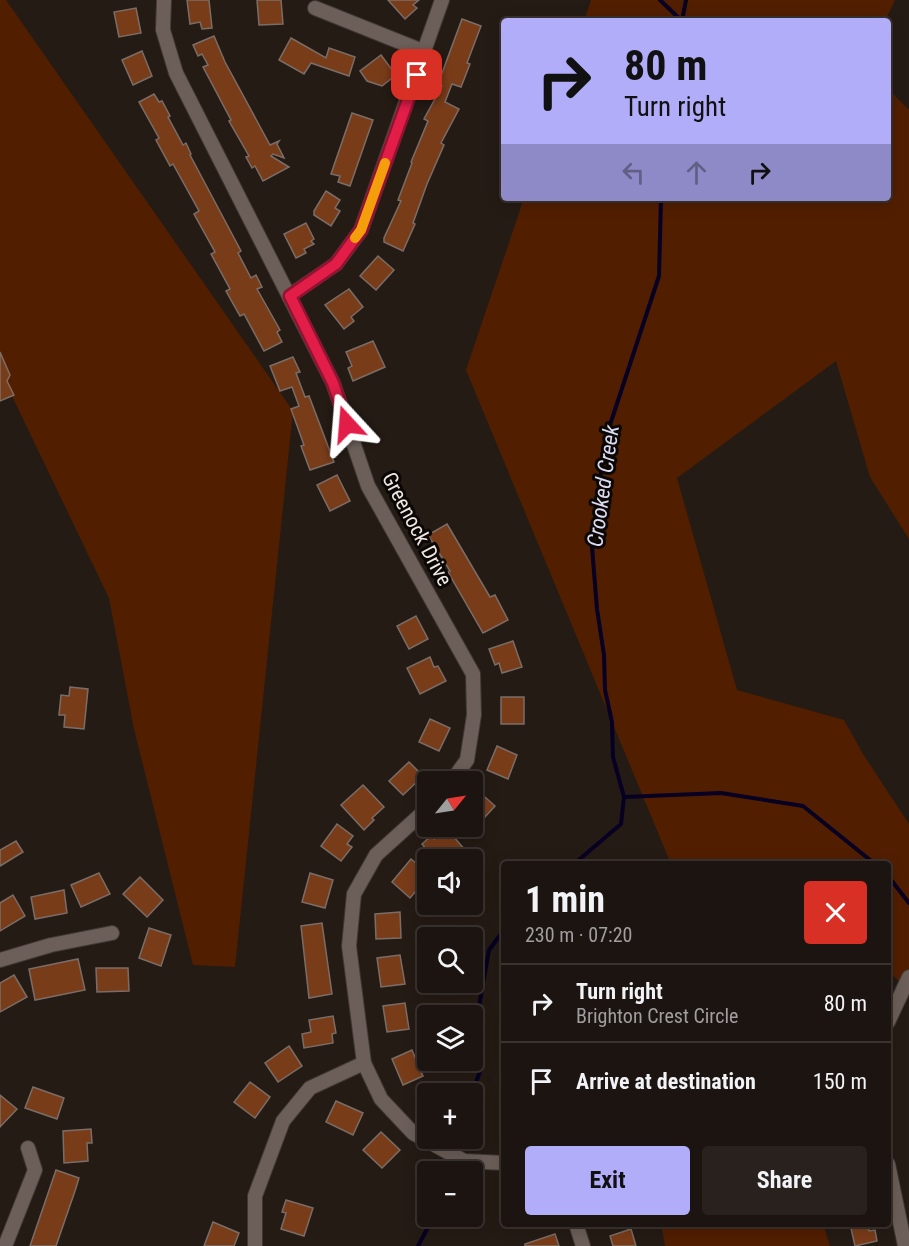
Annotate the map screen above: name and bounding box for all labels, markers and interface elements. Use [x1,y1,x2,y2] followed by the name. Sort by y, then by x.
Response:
[624,41,707,90] text: 80 m
[525,42,603,120] icon: right
[391,49,442,100] pin
[400,58,433,91] icon: arrive
[624,91,726,123] text: Turn right
[617,156,650,189] icon: left
[680,156,713,189] icon: ahead
[743,156,776,189] icon: right
[315,392,379,456] position arrow
[582,423,624,549] water label: Crooked Creek
[377,468,457,590] street label: Greenock Drive
[417,771,483,837] north arrow
[417,771,483,1227] map controls
[417,849,483,915] button: sound
[525,879,605,921] text: 1 min
[804,881,867,944] button: close
[525,923,632,947] text: 230 m · 07:20
[417,927,483,993] button: search
[576,979,663,1004] text: Turn right
[525,987,558,1020] icon: right
[824,991,867,1016] text: 80 m
[576,1004,738,1028] text: Brighton Crest Circle
[417,1005,483,1071] button: layers
[525,1065,558,1098] icon: arrive
[576,1069,756,1094] text: Arrive at destination
[813,1069,867,1094] text: 150 m
[417,1083,483,1149] button: +
[525,1146,690,1215] button: Exit
[702,1146,867,1215] button: Share
[417,1161,483,1227] button: −

